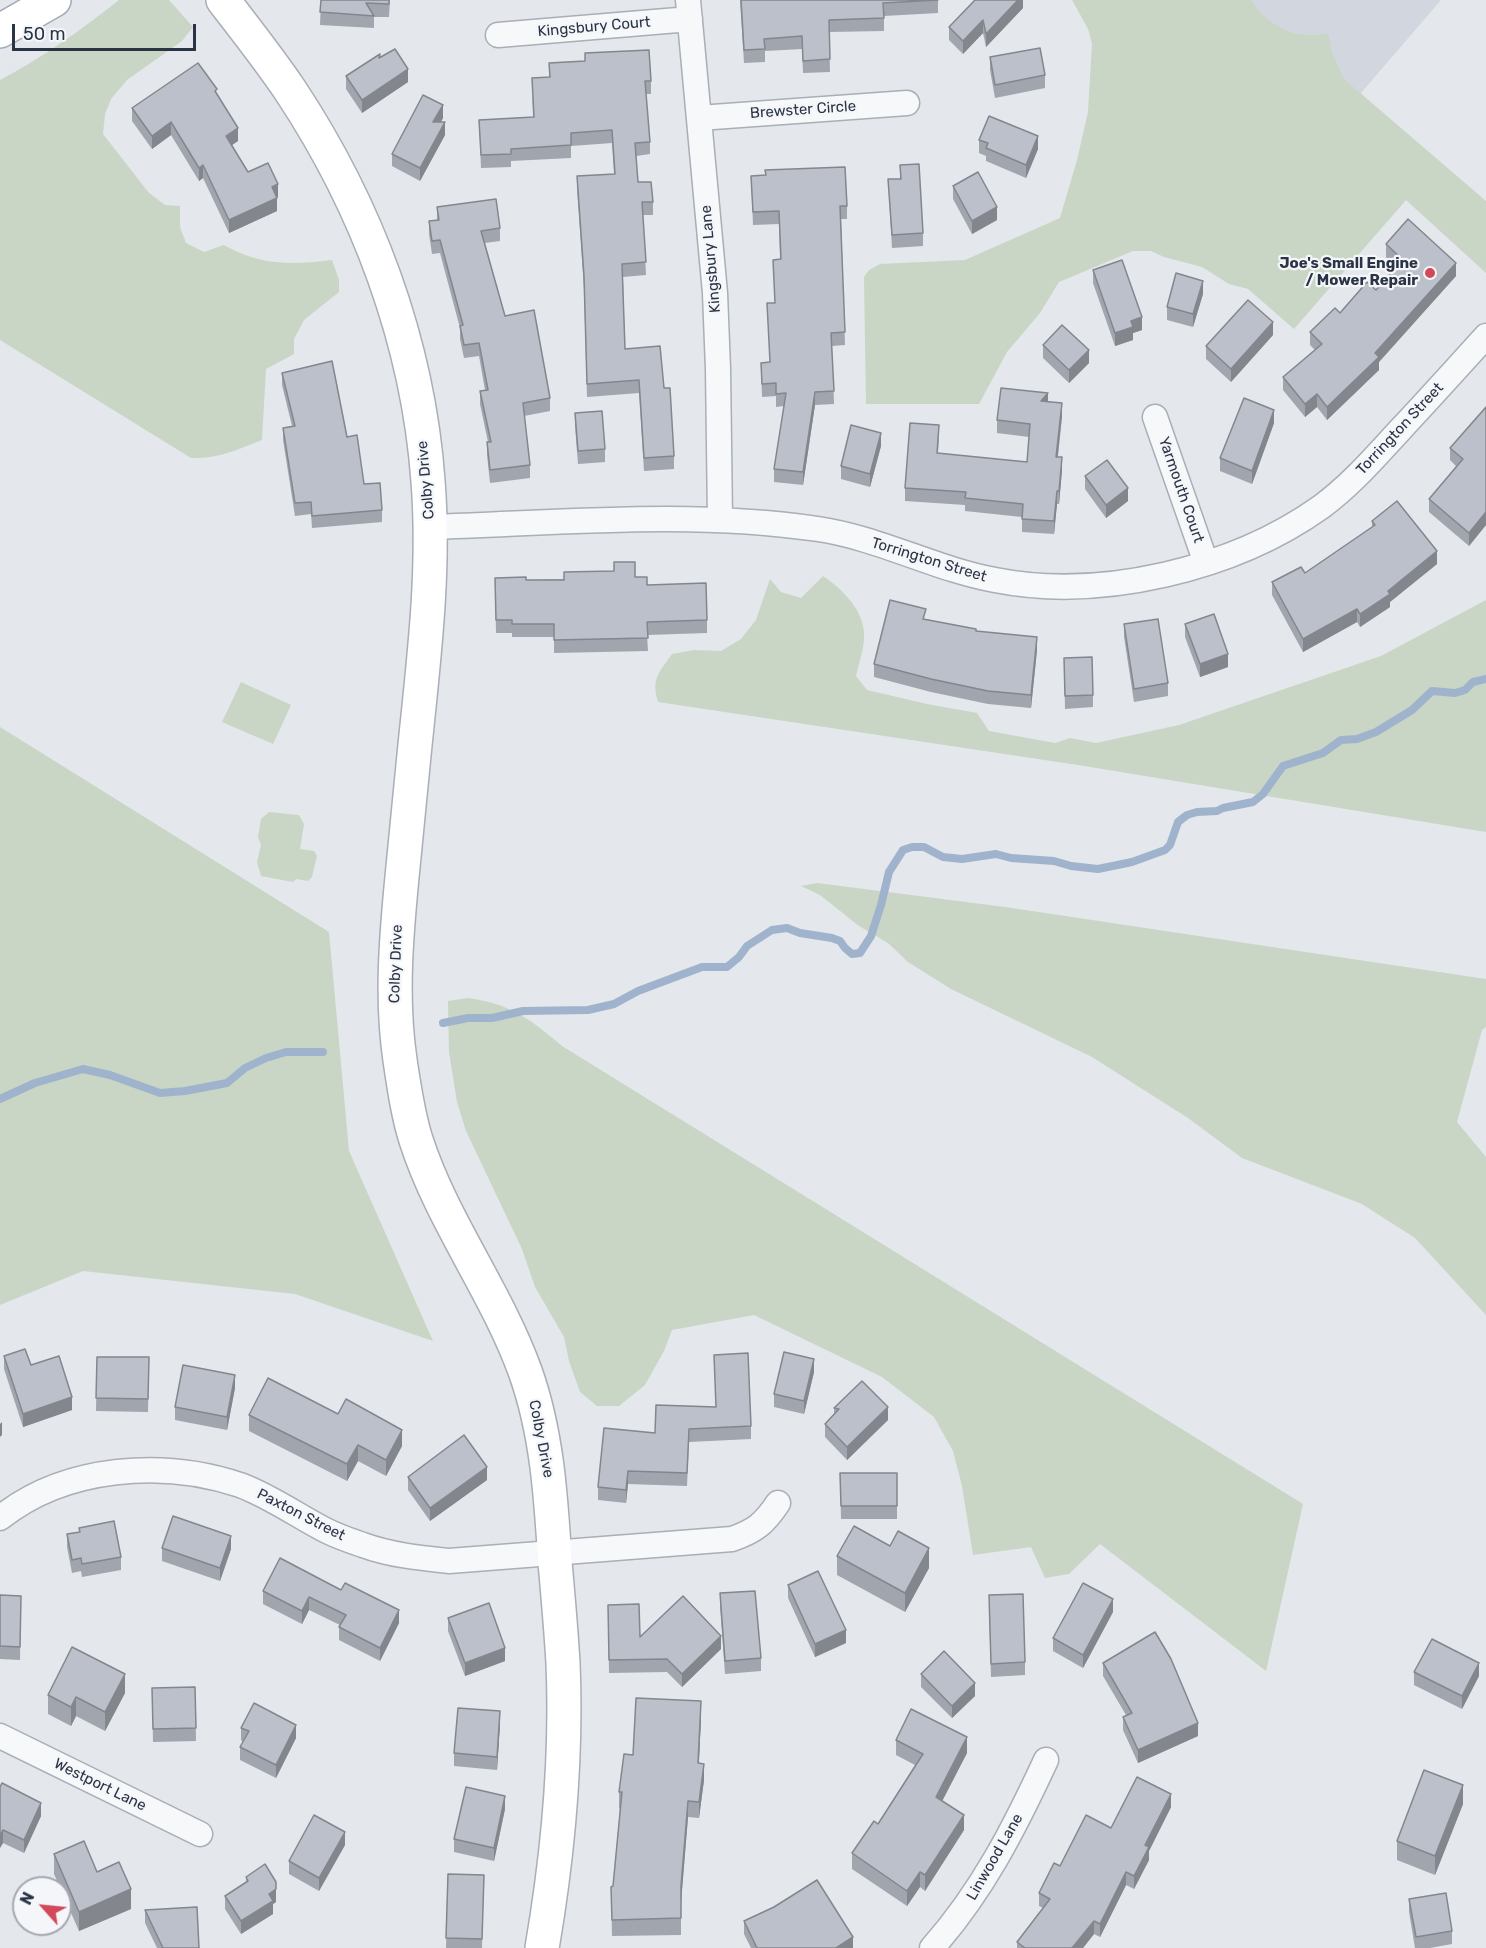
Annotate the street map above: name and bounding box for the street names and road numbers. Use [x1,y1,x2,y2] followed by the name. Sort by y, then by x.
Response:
[537,13,651,41] street label: Kingsbury Court
[749,97,857,123] street label: Brewster Circle
[697,204,725,314] street label: Kingsbury Lane
[1353,379,1447,479] street label: Torrington Street
[1154,435,1208,545] street label: Yarmouth Court
[414,440,438,520] street label: Colby Drive
[869,534,989,586] street label: Torrington Street
[386,924,406,1004] street label: Colby Drive
[525,1399,557,1479] street label: Colby Drive
[254,1485,348,1545] street label: Paxton Street
[51,1755,149,1815] street label: Westport Lane
[963,1811,1027,1903] street label: Linwood Lane

